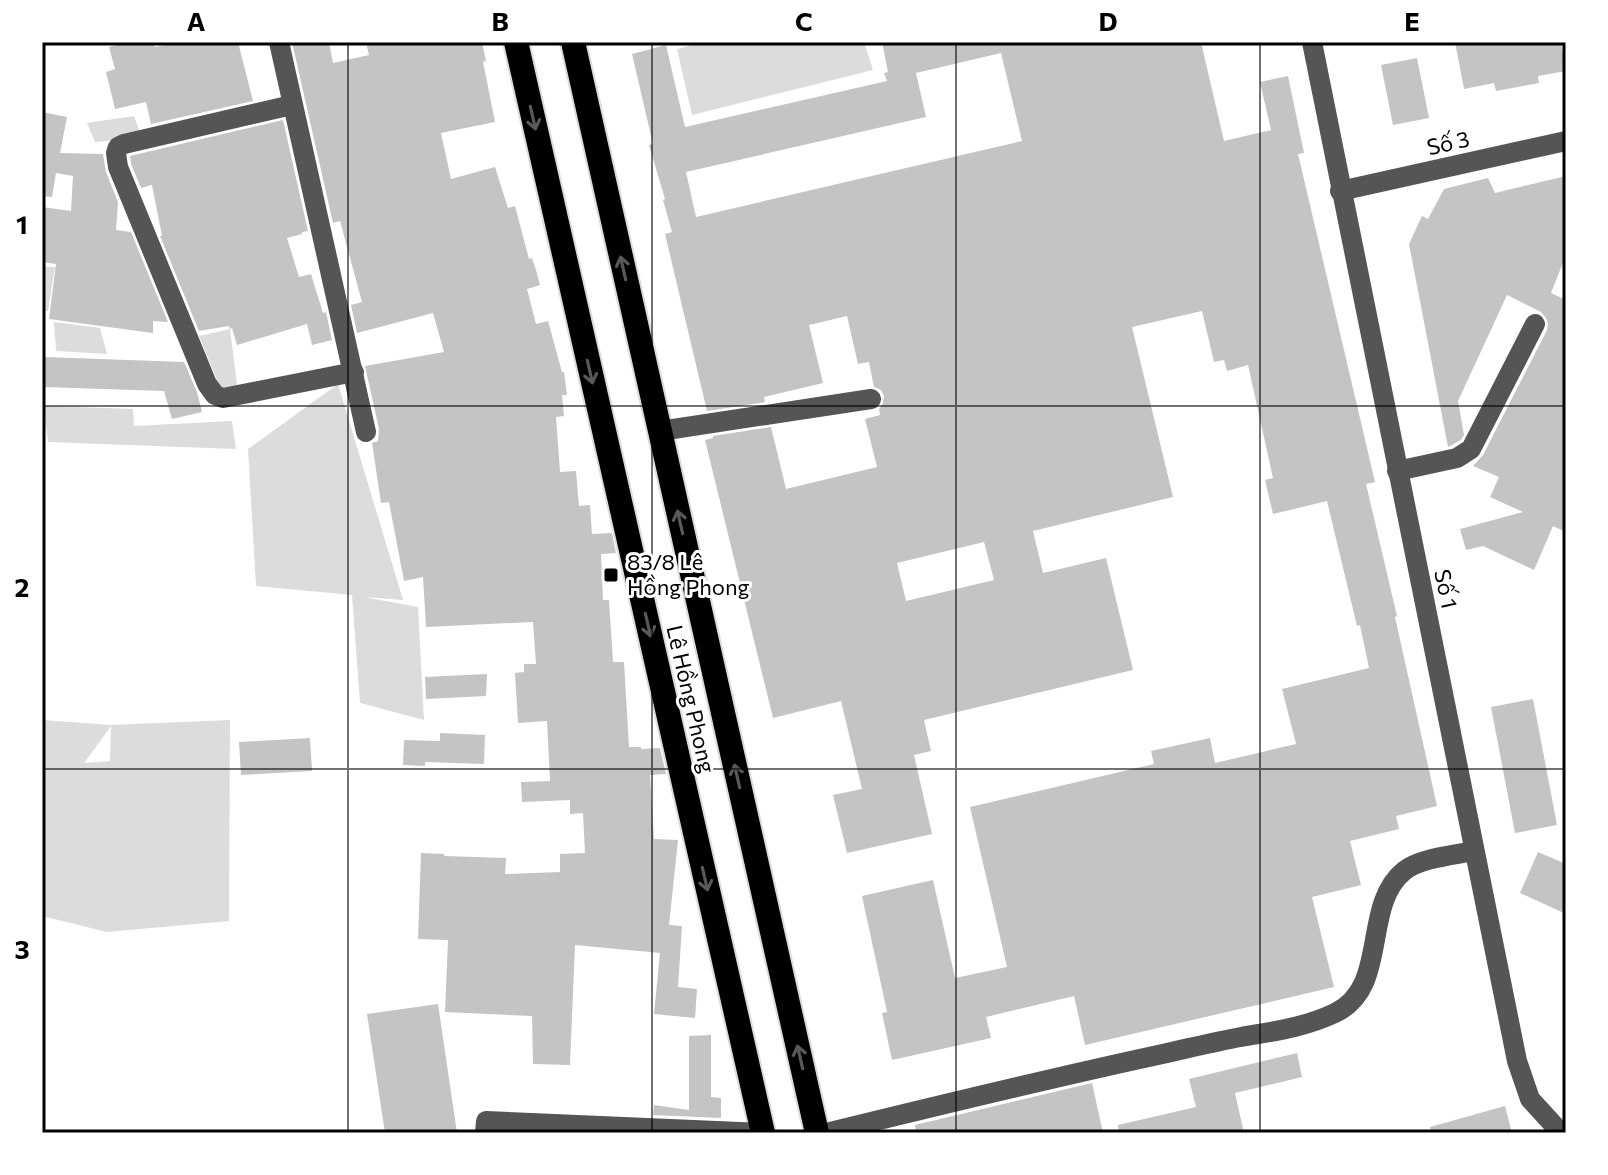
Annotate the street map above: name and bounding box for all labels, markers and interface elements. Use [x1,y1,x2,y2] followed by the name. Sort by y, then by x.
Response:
[187,5,206,36] text: A
[491,5,509,36] text: B
[795,5,813,36] text: C
[1098,5,1118,36] text: D
[1404,5,1420,36] text: E
[526,105,541,130] one-way arrow
[1424,125,1472,160] street label: Số 3
[16,208,28,239] text: 1
[615,256,630,282] one-way arrow
[583,358,598,384] one-way arrow
[672,510,687,535] one-way arrow
[627,548,750,600] place label: 83/8 Lê Hồng Phong
[602,566,620,584] marker: 83/8 Lê Hồng Phong
[1429,567,1464,611] street label: Số 1
[15,571,29,602] text: 2
[641,612,656,638] one-way arrow
[661,622,722,776] street label: Lê Hồng Phong
[729,763,744,789] one-way arrow
[698,865,713,891] one-way arrow
[14,933,30,964] text: 3
[791,1045,806,1070] one-way arrow

